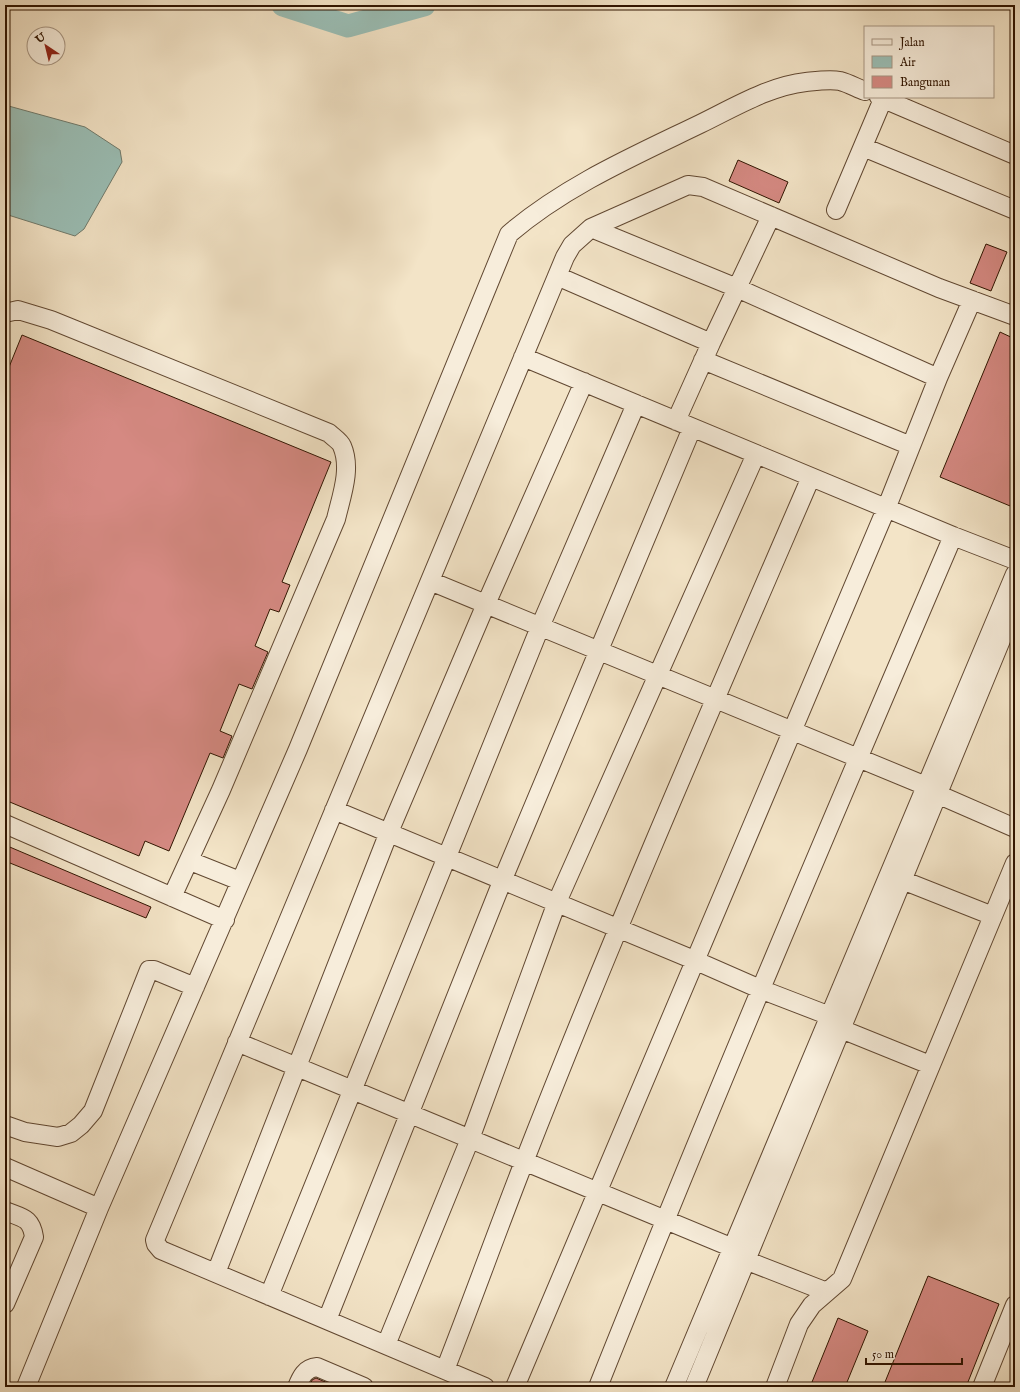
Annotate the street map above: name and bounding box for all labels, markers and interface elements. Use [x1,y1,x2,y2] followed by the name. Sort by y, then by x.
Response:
[26,26,66,66] north arrow
[864,26,994,98] legend
[32,30,49,48] text: U
[898,35,925,51] text: Jalan
[899,55,916,70] text: Air
[900,75,951,90] text: Bangunan
[866,1340,962,1366] scale bar
[872,1347,894,1362] text: 50 m

